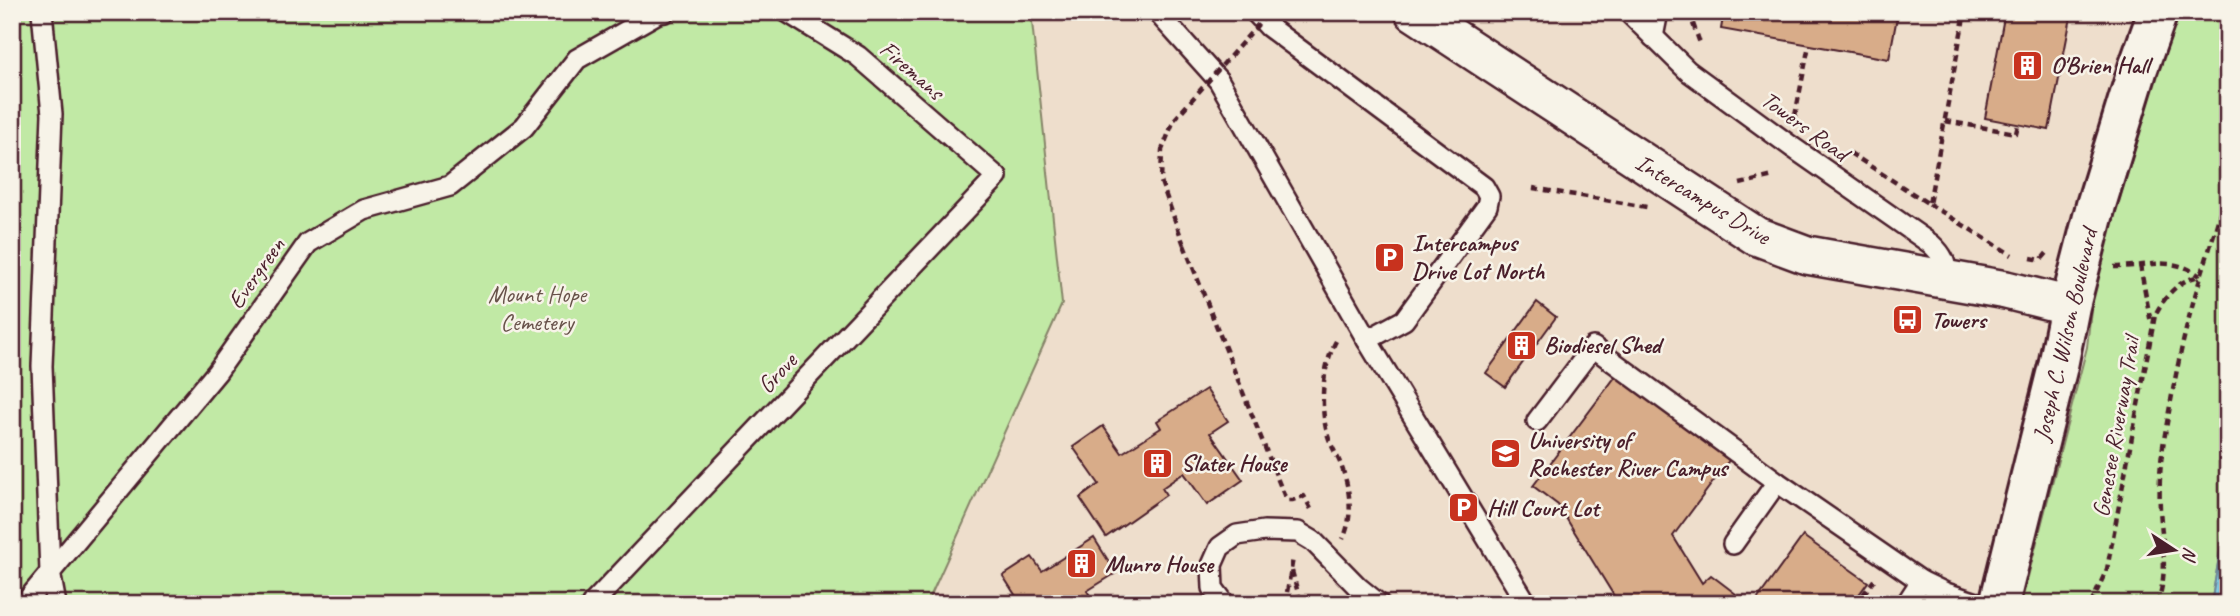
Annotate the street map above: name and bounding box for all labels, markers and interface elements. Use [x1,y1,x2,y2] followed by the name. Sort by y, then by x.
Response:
[874,34,952,108] street label: Firemans
[2011,48,2045,82] building icon: O'Brien Hall
[2051,50,2154,80] place label: O'Brien Hall
[1755,84,1858,170] street label: Towers Road
[1630,147,1778,252] street label: Intercampus Drive
[2026,223,2105,445] street label: Joseph C. Wilson Boulevard
[1412,228,1545,286] place label: Intercampus Drive Lot North
[221,231,291,315] street label: Evergreen
[1372,240,1406,274] parking icon: Intercampus Drive Lot North
[488,279,588,337] park label: Mount Hope Cemetery
[1891,303,1925,337] bus stop icon: Towers
[1931,305,1988,335] place label: Towers
[1504,328,1538,362] building icon: Biodiesel Shed
[1544,330,1665,360] place label: Biodiesel Shed
[2085,331,2147,519] street label: Genesee Riverway Trail
[751,345,805,400] street label: Grove
[1528,425,1730,483] place label: University of Rochester River Campus
[1488,437,1522,471] school or university icon: University of Rochester River Campus
[1141,446,1175,480] building icon: Slater House
[1181,448,1288,478] place label: Slater House
[1447,491,1481,525] parking icon: Hill Court Lot
[1487,493,1602,523] place label: Hill Court Lot
[2138,514,2208,584] north arrow
[2176,545,2203,565] text: N
[1065,547,1099,581] building icon: Munro House
[1105,549,1215,579] place label: Munro House

